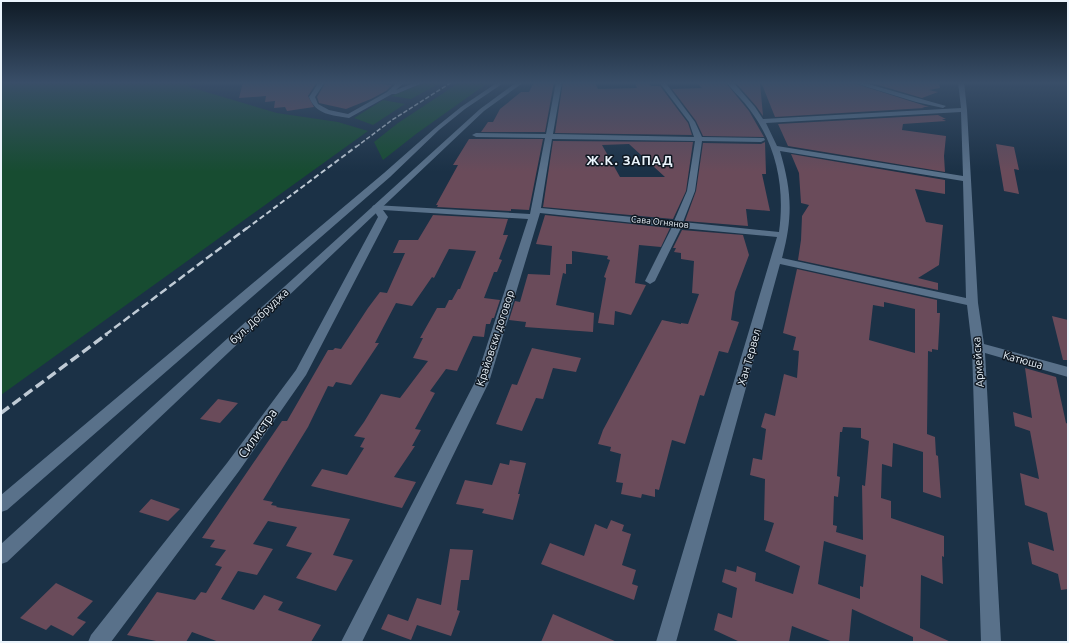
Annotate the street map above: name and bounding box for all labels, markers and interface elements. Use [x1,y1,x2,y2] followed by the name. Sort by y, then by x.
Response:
[586,153,674,167] district label: Ж.К. ЗАПАД
[631,214,689,230] street label: Сава Огнянов
[227,286,291,346] street label: бул. Добруджа
[474,288,516,388] street label: Крайовски договор
[735,327,763,387] street label: Хан Тервел
[970,336,986,388] street label: Армейска
[1002,349,1044,371] street label: Катюша
[235,406,279,460] street label: Силистра

